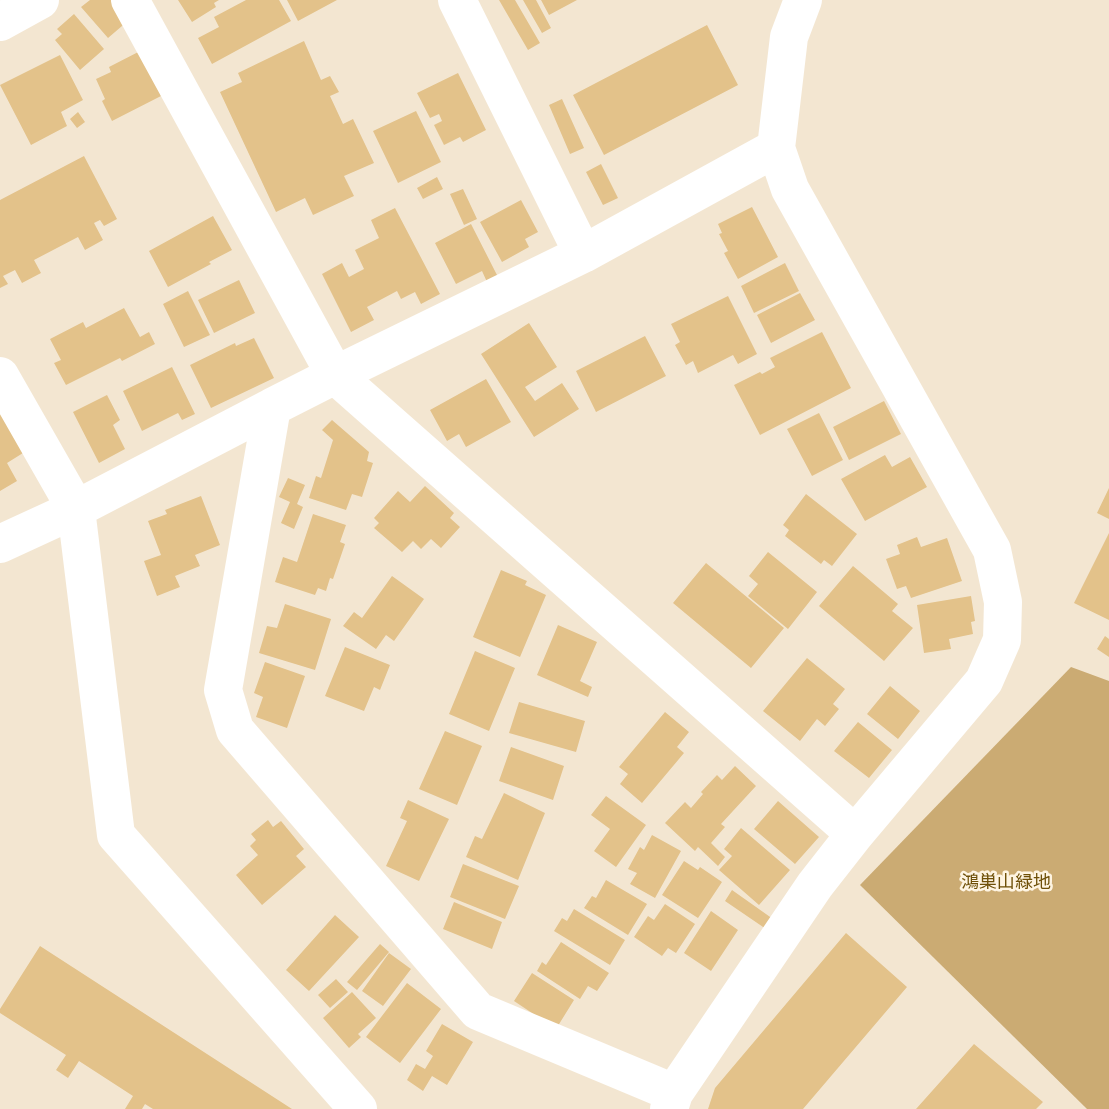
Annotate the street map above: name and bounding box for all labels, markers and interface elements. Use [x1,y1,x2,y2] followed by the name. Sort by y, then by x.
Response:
[961,873,1051,895] park label: 鴻巣山緑地

